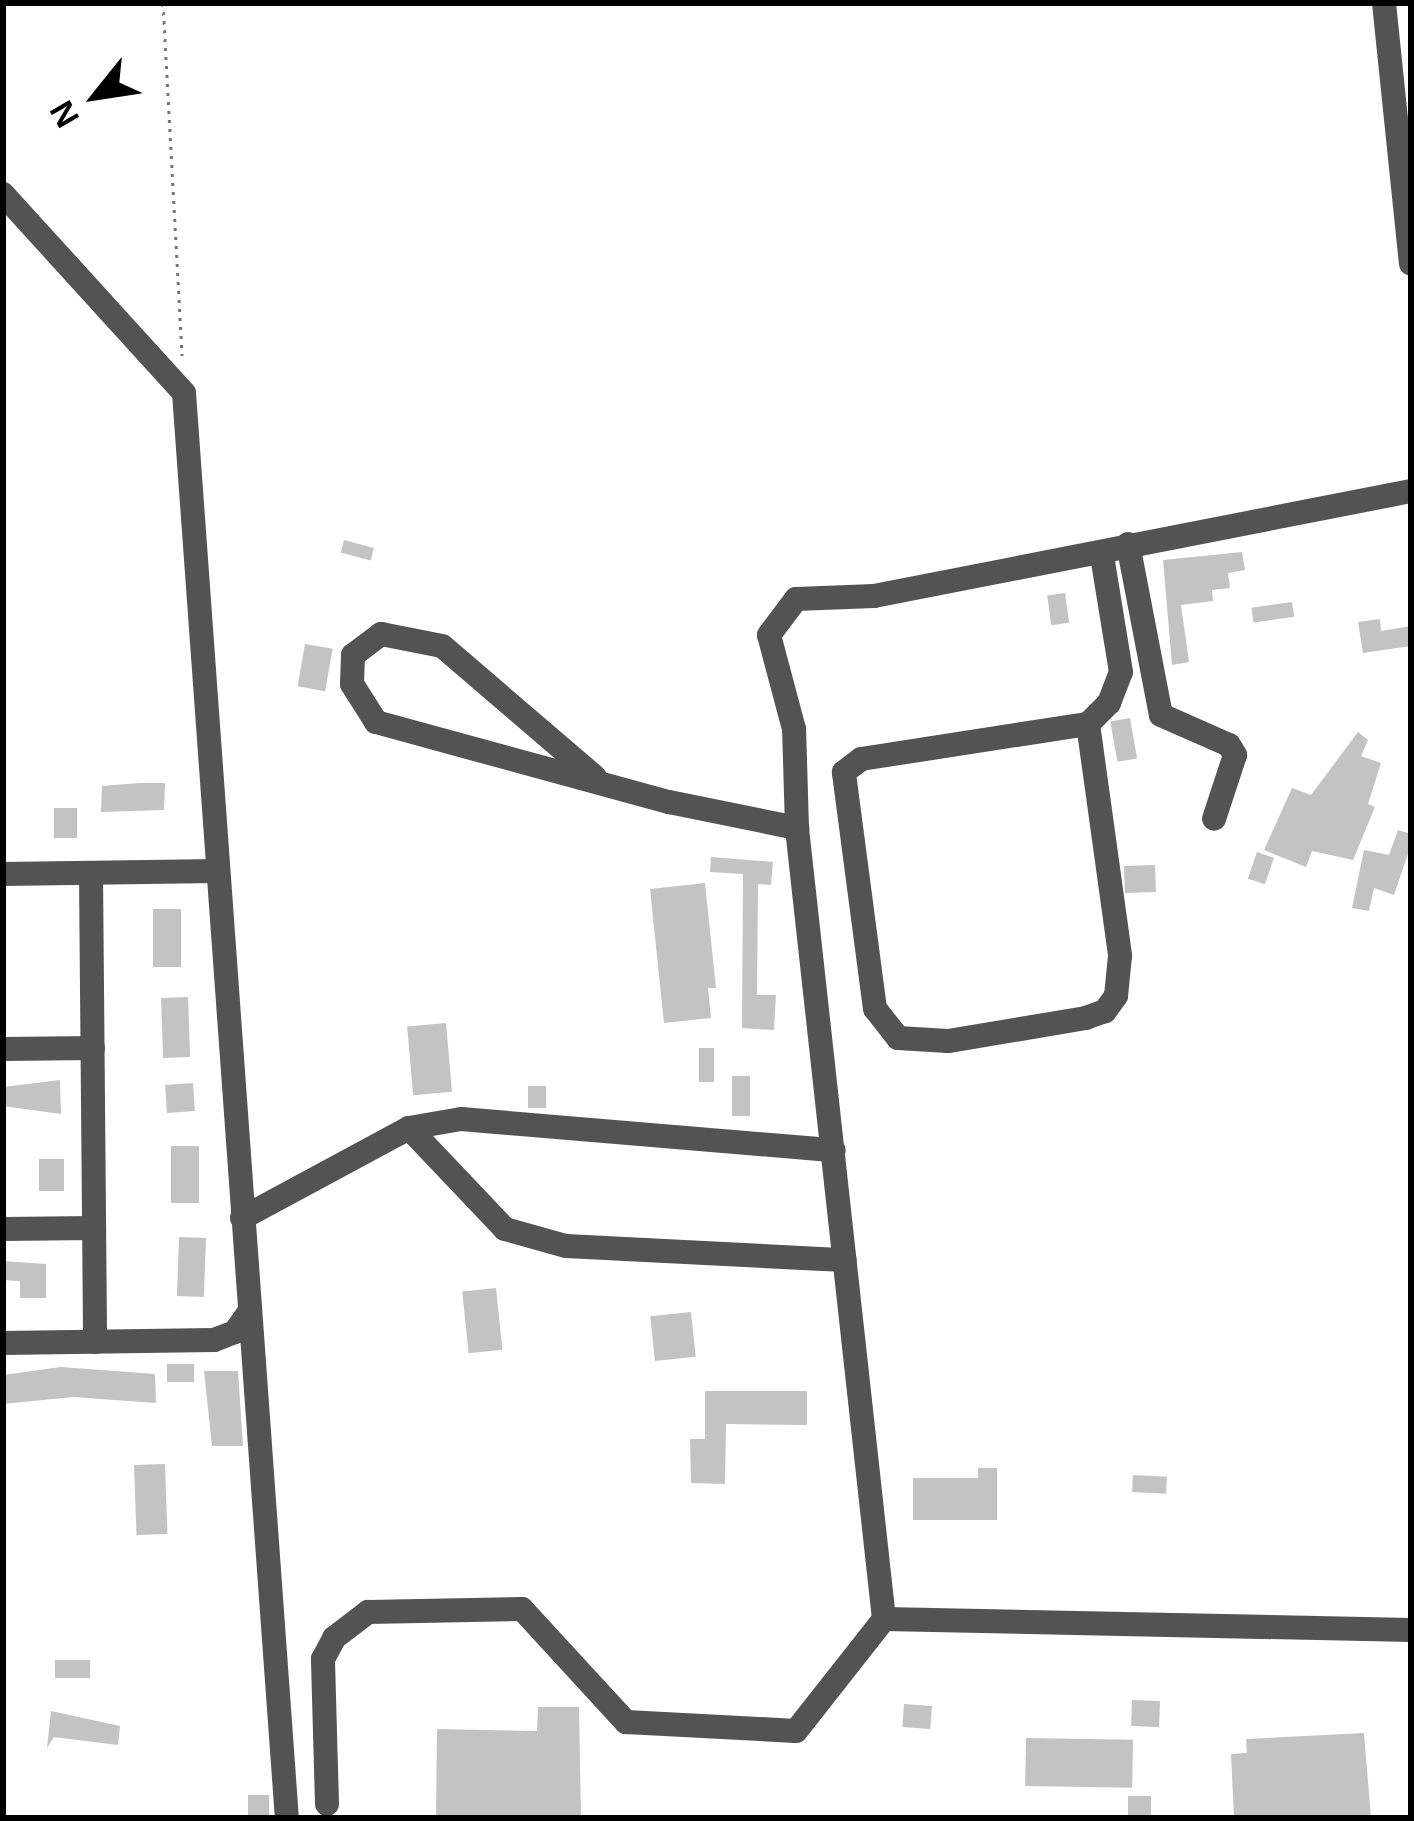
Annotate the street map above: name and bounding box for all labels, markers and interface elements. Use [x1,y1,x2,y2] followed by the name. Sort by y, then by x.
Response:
[36,36,156,156] north arrow
[42,95,86,134] text: N

